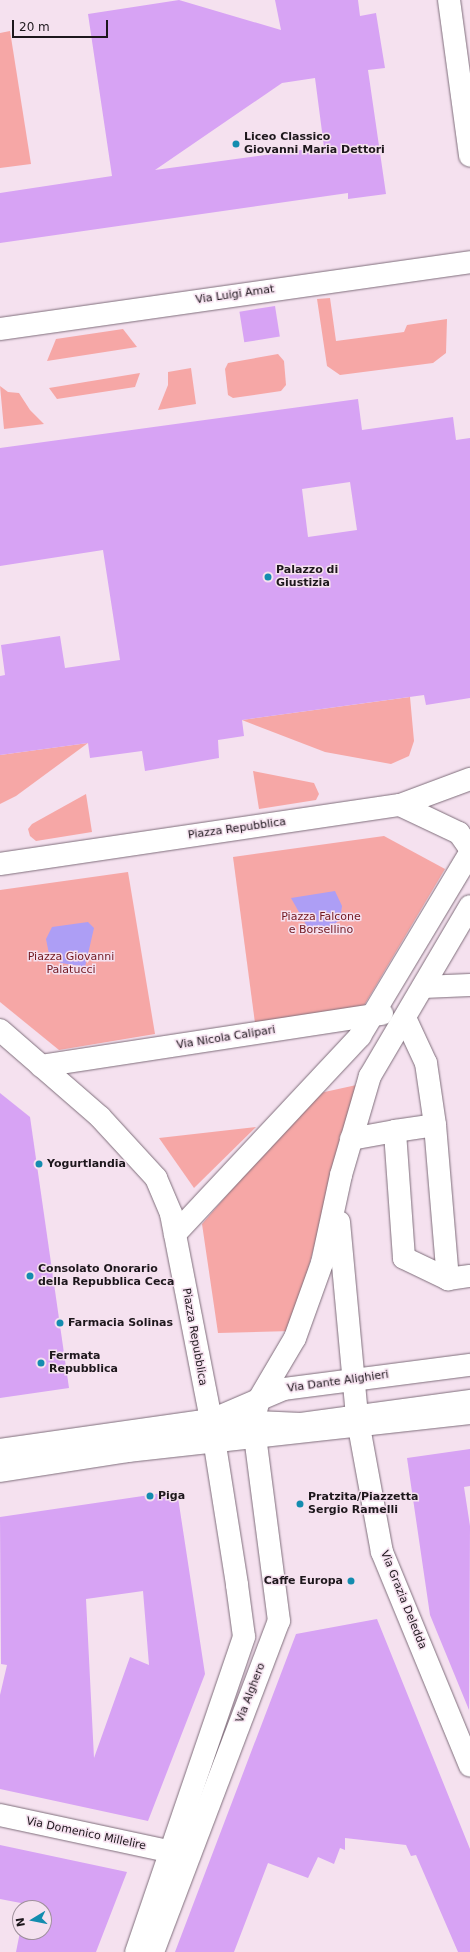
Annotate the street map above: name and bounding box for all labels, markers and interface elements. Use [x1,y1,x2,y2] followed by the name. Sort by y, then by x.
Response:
[14,12,110,38] scale bar
[19,20,50,34] text: 20 m
[244,131,385,157] place label: Liceo Classico Giovanni Maria Dettori
[231,139,241,149] marker: Liceo Classico Giovanni Maria Dettori
[195,283,275,307] street label: Via Luigi Amat
[276,564,338,590] place label: Palazzo di Giustizia
[263,572,273,582] marker: Palazzo di Giustizia
[187,816,287,842] street label: Piazza Repubblica
[281,911,361,937] park label: Piazza Falcone e Borsellino
[28,951,114,977] park label: Piazza Giovanni Palatucci
[176,1024,276,1052] street label: Via Nicola Calipari
[47,1157,126,1171] place label: Yogurtlandia
[34,1159,44,1169] marker: Yogurtlandia
[38,1263,174,1289] place label: Consolato Onorario della Repubblica Ceca
[25,1271,35,1281] marker: Consolato Onorario della Repubblica Ceca
[179,1287,209,1387] street label: Piazza Repubblica
[68,1316,173,1330] place label: Farmacia Solinas
[55,1318,65,1328] marker: Farmacia Solinas
[49,1350,118,1376] place label: Fermata Repubblica
[36,1358,46,1368] marker: Fermata Repubblica
[286,1368,390,1396] street label: Via Dante Alighieri
[158,1489,185,1503] place label: Piga
[145,1491,155,1501] marker: Piga
[308,1491,418,1517] place label: Pratzita/Piazzetta Sergio Ramelli
[295,1499,305,1509] marker: Pratzita/Piazzetta Sergio Ramelli
[377,1549,429,1651] street label: Via Grazia Deledda
[264,1574,343,1588] place label: Caffe Europa
[346,1576,356,1586] marker: Caffe Europa
[234,1661,268,1725] street label: Via Alghero
[25,1815,147,1853] street label: Via Domenico Millelire
[12,1900,52,1940] north arrow
[13,1916,28,1928] text: N

